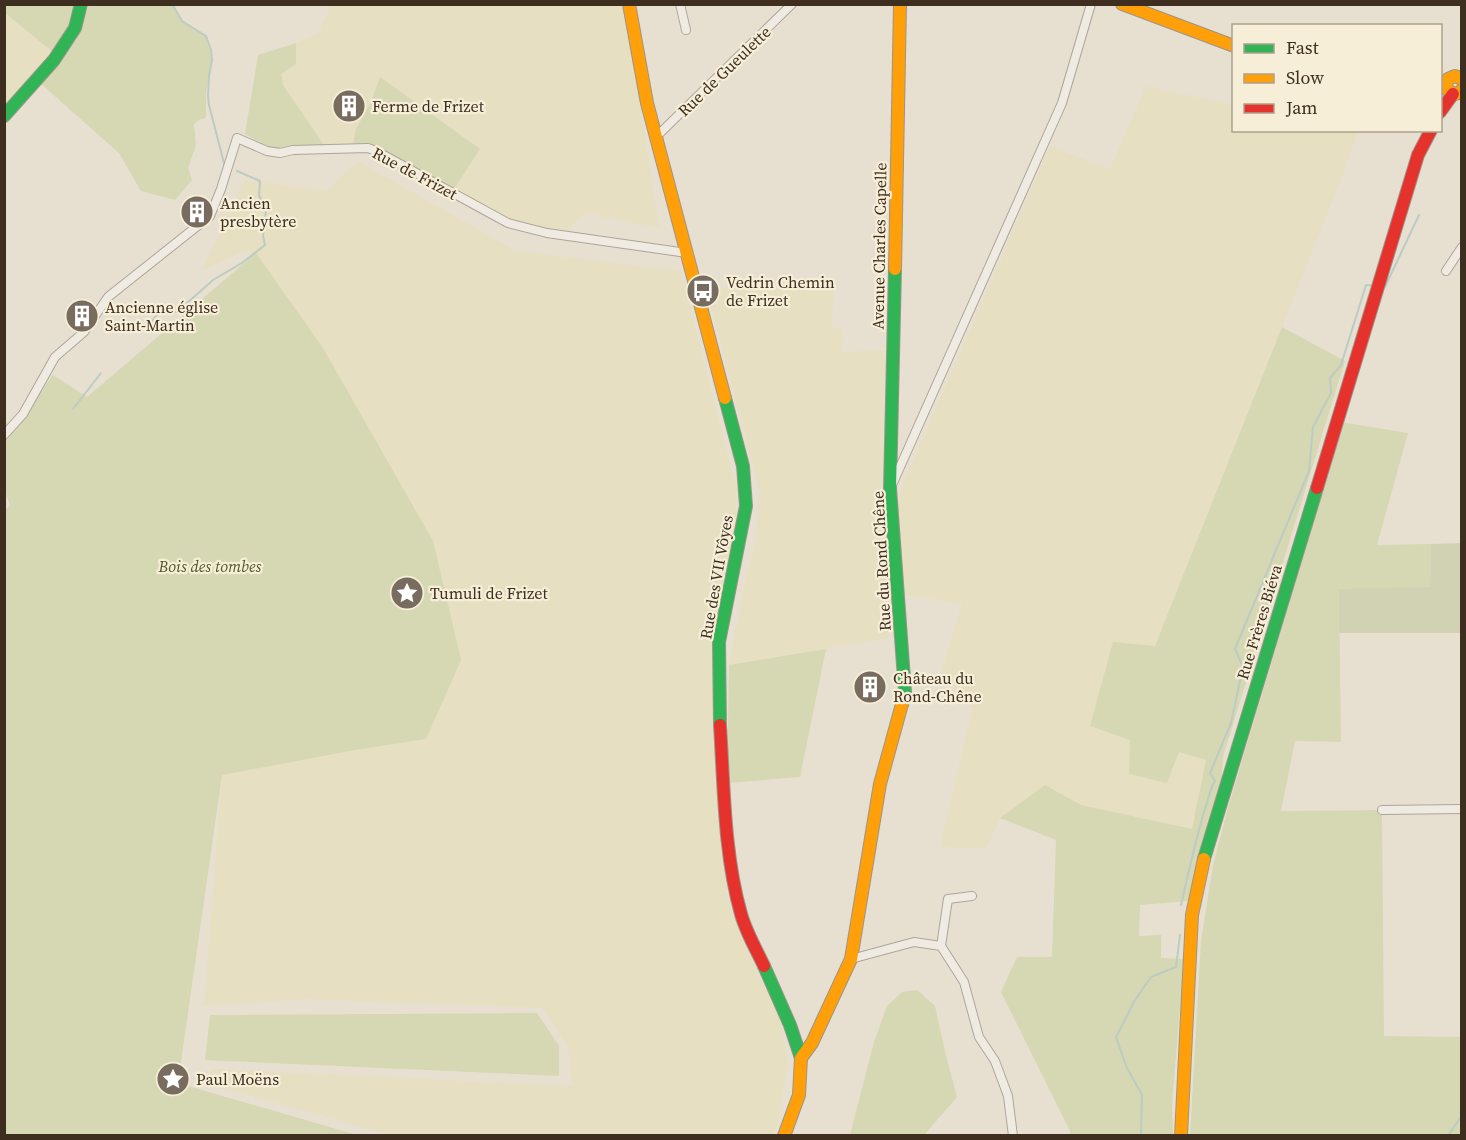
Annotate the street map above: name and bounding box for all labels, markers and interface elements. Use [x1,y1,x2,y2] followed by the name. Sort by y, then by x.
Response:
[673,21,775,121] street label: Rue de Gueulette
[1232,24,1442,132] legend
[1286,35,1319,60] text: Fast
[1286,65,1324,90] text: Slow
[331,88,367,124] building icon: Ferme de Frizet
[372,95,485,117] place label: Ferme de Frizet
[1285,95,1318,120] text: Jam
[369,141,462,205] street label: Rue de Frizet
[867,162,891,330] street label: Avenue Charles Capelle
[220,192,296,232] place label: Ancien presbytère
[179,194,215,230] building icon: Ancien presbytère
[726,271,835,311] place label: Vedrin Chemin de Frizet
[685,273,721,309] bus stop icon: Vedrin Chemin de Frizet
[105,296,218,336] place label: Ancienne église Saint-Martin
[64,298,100,334] building icon: Ancienne église Saint-Martin
[866,490,896,632] street label: Rue du Rond Chêne
[694,513,738,641] street label: Rue des VII Vôyes
[158,555,262,577] park label: Bois des tombes
[1231,561,1287,682] street label: Rue Frères Biéva
[389,575,425,611] place icon: Tumuli de Frizet
[430,582,548,604] place label: Tumuli de Frizet
[893,667,982,707] place label: Château du Rond-Chêne
[852,669,888,705] building icon: Château du Rond-Chêne
[155,1061,191,1097] place icon: Paul Moëns
[196,1068,279,1090] place label: Paul Moëns

